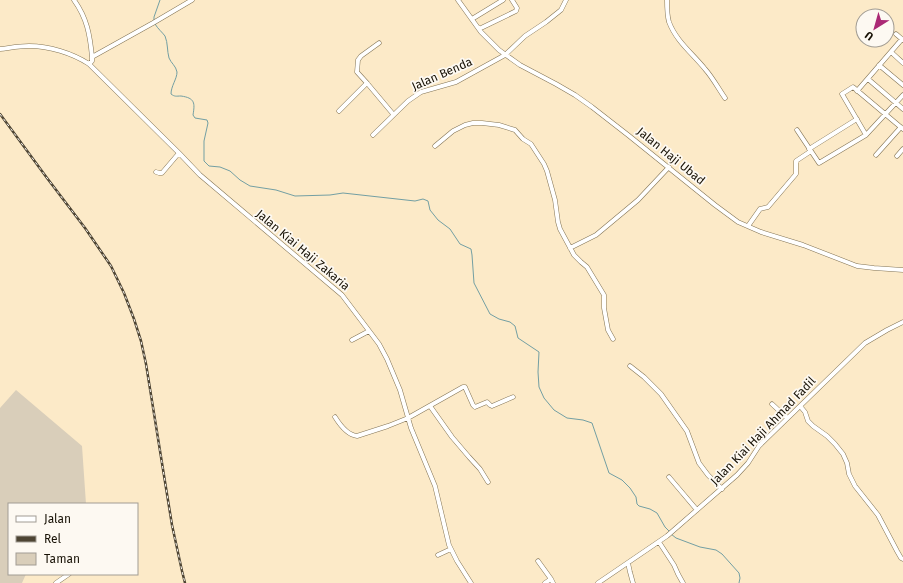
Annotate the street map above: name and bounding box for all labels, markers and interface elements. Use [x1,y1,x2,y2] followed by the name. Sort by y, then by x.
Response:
[855,8,895,48] north arrow
[863,28,876,43] text: U
[410,54,474,94] street label: Jalan Benda
[634,124,708,188] street label: Jalan Haji Ubad
[253,207,353,293] street label: Jalan Kiai Haji Zakaria
[708,374,819,488] street label: Jalan Kiai Haji Ahmad Fadil
[8,503,138,575] legend
[44,512,71,526] text: Jalan
[44,532,62,546] text: Rel
[44,552,80,566] text: Taman

